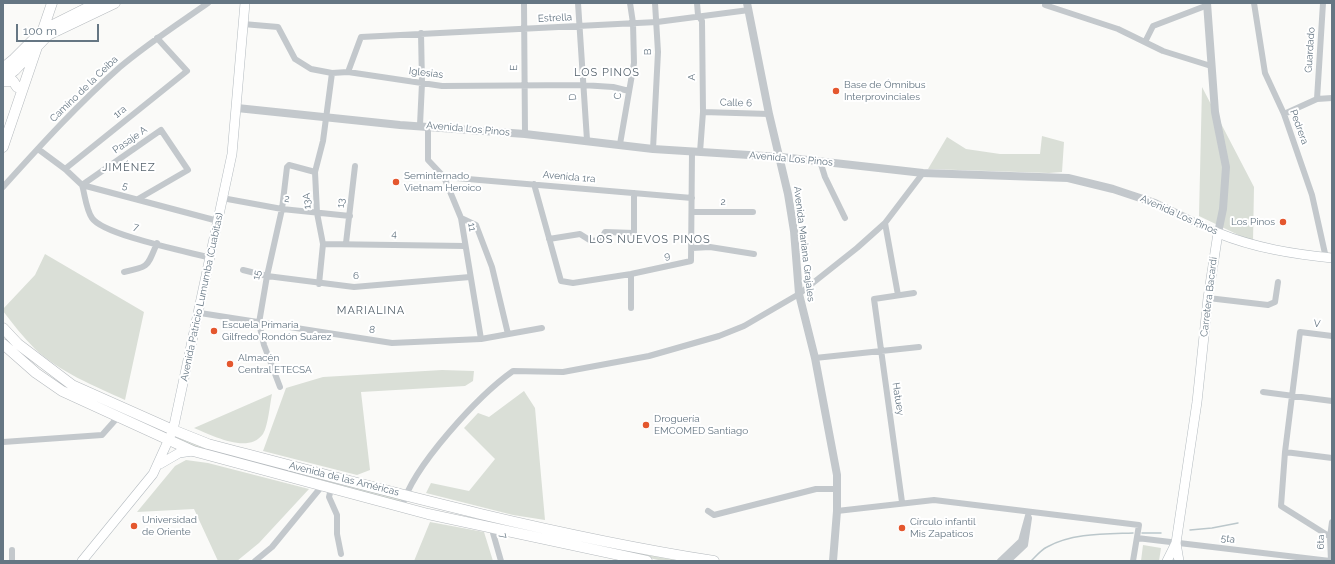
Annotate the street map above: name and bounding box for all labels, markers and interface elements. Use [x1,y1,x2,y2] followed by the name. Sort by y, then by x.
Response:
[538,11,572,25] street label: Estrella
[18,16,101,42] scale bar
[23,24,57,38] text: 100 m
[1302,27,1318,73] street label: Guardado
[642,49,654,55] street label: B
[47,53,121,125] street label: Camino de la Ceiba
[408,65,444,81] street label: Iglesias
[508,65,520,71] street label: E
[574,66,640,80] district label: LOS PINOS
[686,74,698,80] street label: A
[844,79,926,102] place label: Base de Ómnibus Interprovinciales
[831,86,841,96] marker: Base de Ómnibus Interprovinciales
[611,92,625,100] street label: C
[567,93,579,101] street label: D
[720,96,752,110] street label: Calle 6
[111,103,129,121] street label: 1ra
[1287,108,1311,146] street label: Pedrera
[426,119,510,139] street label: Avenida Los Pinos
[110,124,150,156] street label: Pasaje A
[749,149,833,169] street label: Avenida Los Pinos
[102,161,156,175] district label: JIMÉNEZ
[542,169,596,185] street label: Avenida 1ra
[404,170,481,194] place label: Seminternado Vietnam Heroico
[391,177,401,187] marker: Seminternado Vietnam Heroico
[121,180,129,192] street label: 5
[791,186,817,302] street label: Avenida Mariana Grajales
[1138,192,1220,238] street label: Avenida Los Pinos
[284,193,290,205] street label: 2
[301,193,313,209] street label: 13A
[720,196,726,208] street label: 2
[334,197,348,209] street label: 13
[178,212,226,382] street label: Avenida Patricio Lumumba (Cuabitas)
[1231,216,1275,228] place label: Los Pinos
[1278,217,1288,227] marker: Los Pinos
[132,221,140,233] street label: 7
[465,222,479,232] street label: 11
[391,228,397,240] street label: 4
[589,233,711,247] district label: LOS NUEVOS PINOS
[663,250,671,262] street label: 9
[1198,256,1220,338] street label: Carretera Bacardí
[250,269,264,281] street label: 15
[353,270,359,282] street label: 6
[337,304,405,318] district label: MARIALINA
[1313,318,1321,330] street label: V
[222,319,332,342] place label: Escuela Primaria Gilfredo Rondón Suárez
[368,324,376,336] street label: 8
[209,326,219,336] marker: Escuela Primaria Gilfredo Rondón Suárez
[238,352,312,376] place label: Almacén Central ETECSA
[225,359,235,369] marker: Almacén Central ETECSA
[889,382,907,416] street label: Hatuey
[654,413,748,436] place label: Droguería EMCOMED Santiago
[641,420,651,430] marker: Droguería EMCOMED Santiago
[288,459,400,499] street label: Avenida de las Américas
[142,514,197,538] place label: Universidad de Oriente
[910,516,976,540] place label: Círculo infantil Mis Zapaticos
[129,521,139,531] marker: Universidad de Oriente
[897,523,907,533] marker: Círculo infantil Mis Zapaticos
[497,532,509,540] street label: 7
[1220,532,1236,546] street label: 5ta
[1315,535,1327,549] street label: 6ta

